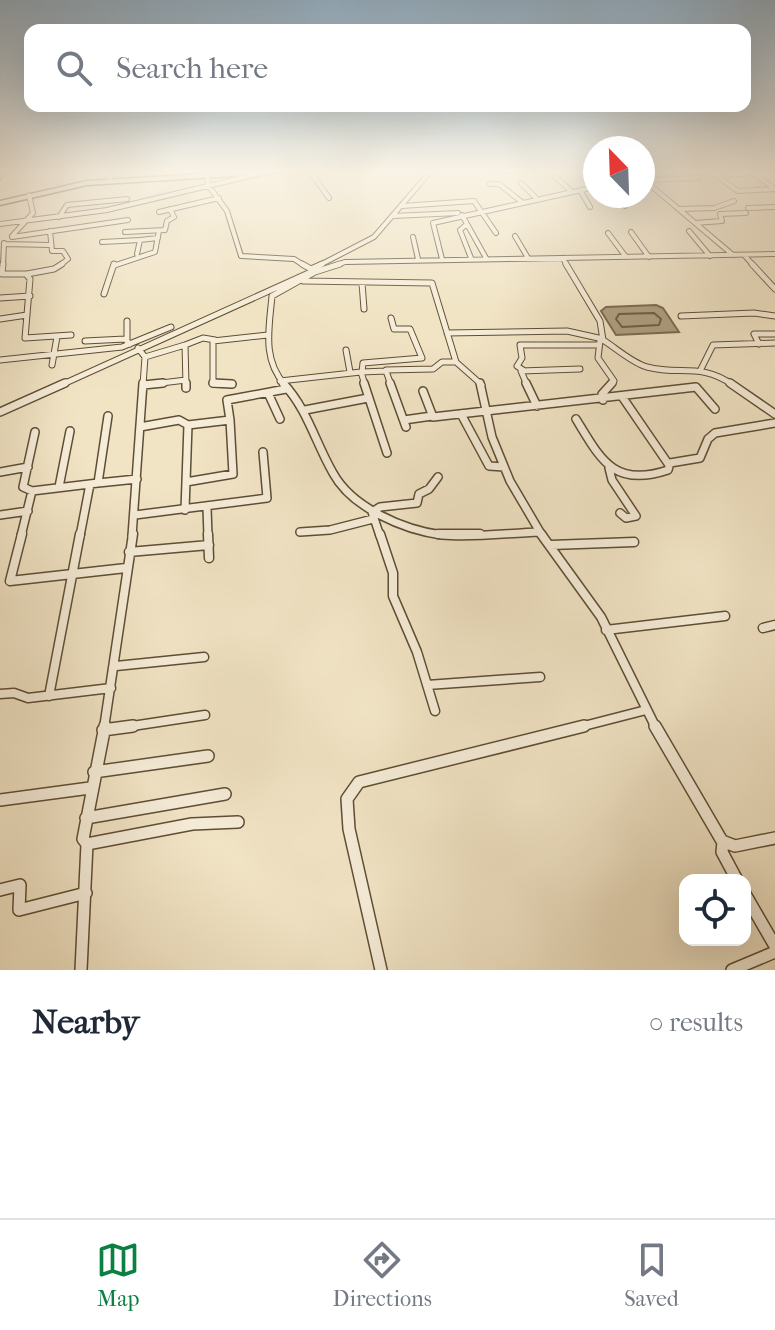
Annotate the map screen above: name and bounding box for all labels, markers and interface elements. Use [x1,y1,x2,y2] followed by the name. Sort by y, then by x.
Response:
[24,24,751,112] search box
[52,46,96,90] icon: search
[116,51,268,86] text: Search here
[583,136,655,208] north arrow
[679,874,751,946] map controls
[679,874,751,946] button: locate
[32,1002,139,1042] text: Nearby
[649,1007,743,1038] text: 0 results
[96,1238,140,1312] tab: Map
[333,1238,432,1312] tab: Directions
[624,1238,679,1312] tab: Saved

